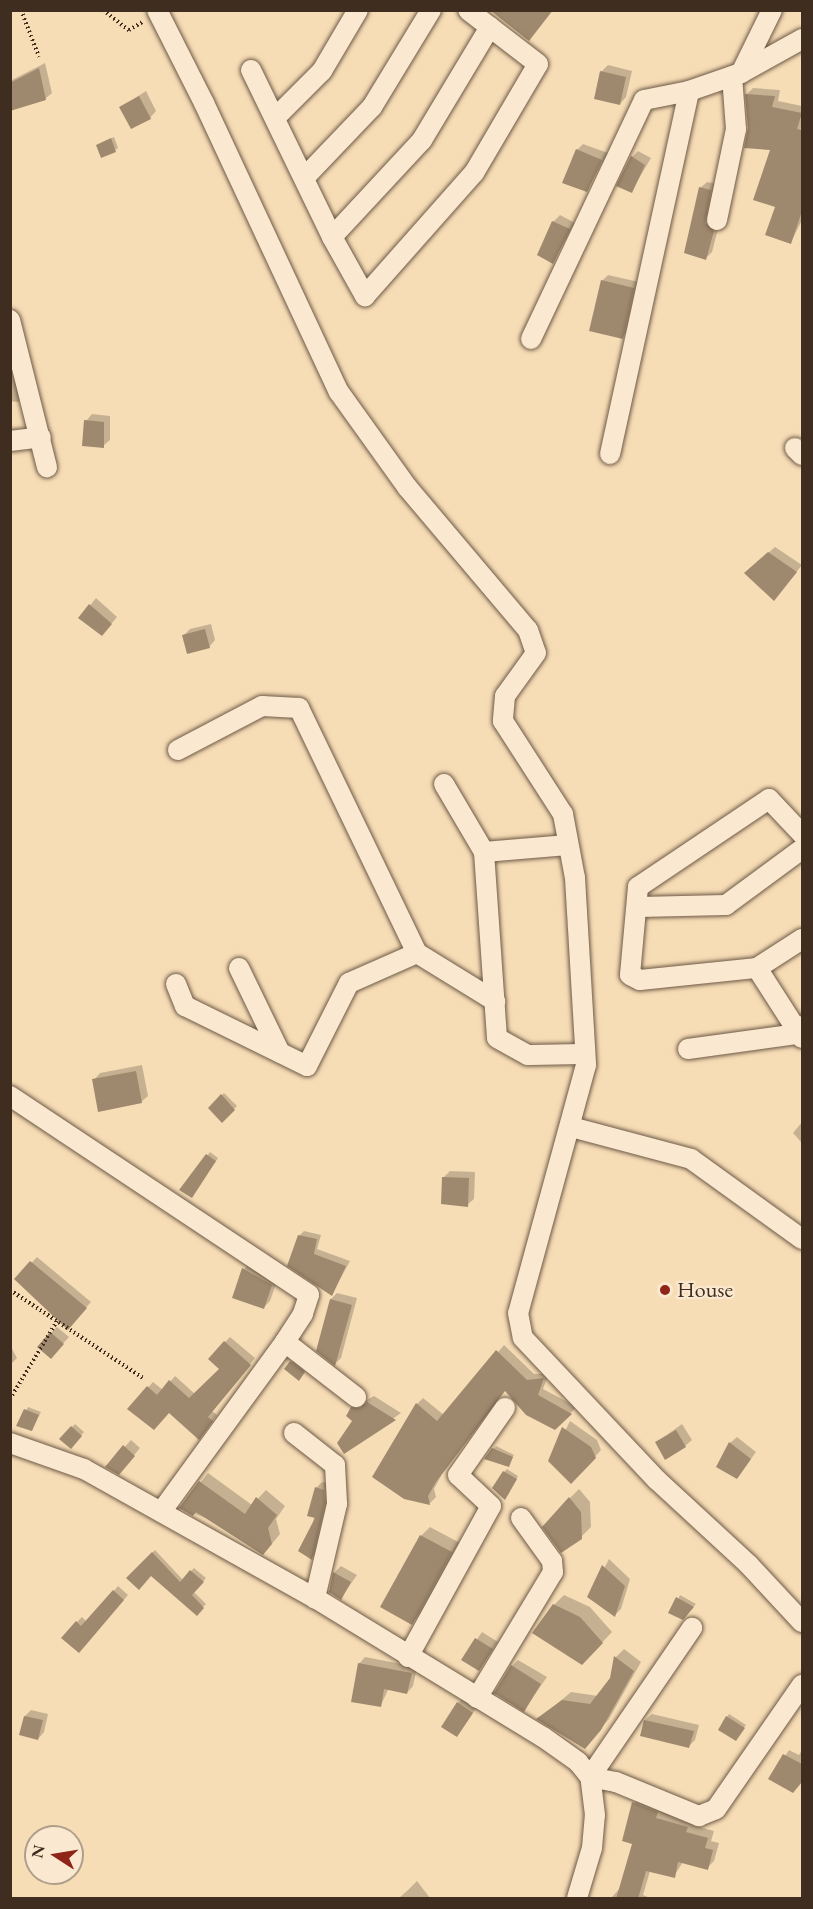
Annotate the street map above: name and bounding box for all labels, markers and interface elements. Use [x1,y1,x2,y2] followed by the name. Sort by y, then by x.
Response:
[677,1277,733,1303] place label: House
[658,1283,672,1297] marker: House
[24,1825,84,1885] north arrow
[26,1843,49,1860] text: N

